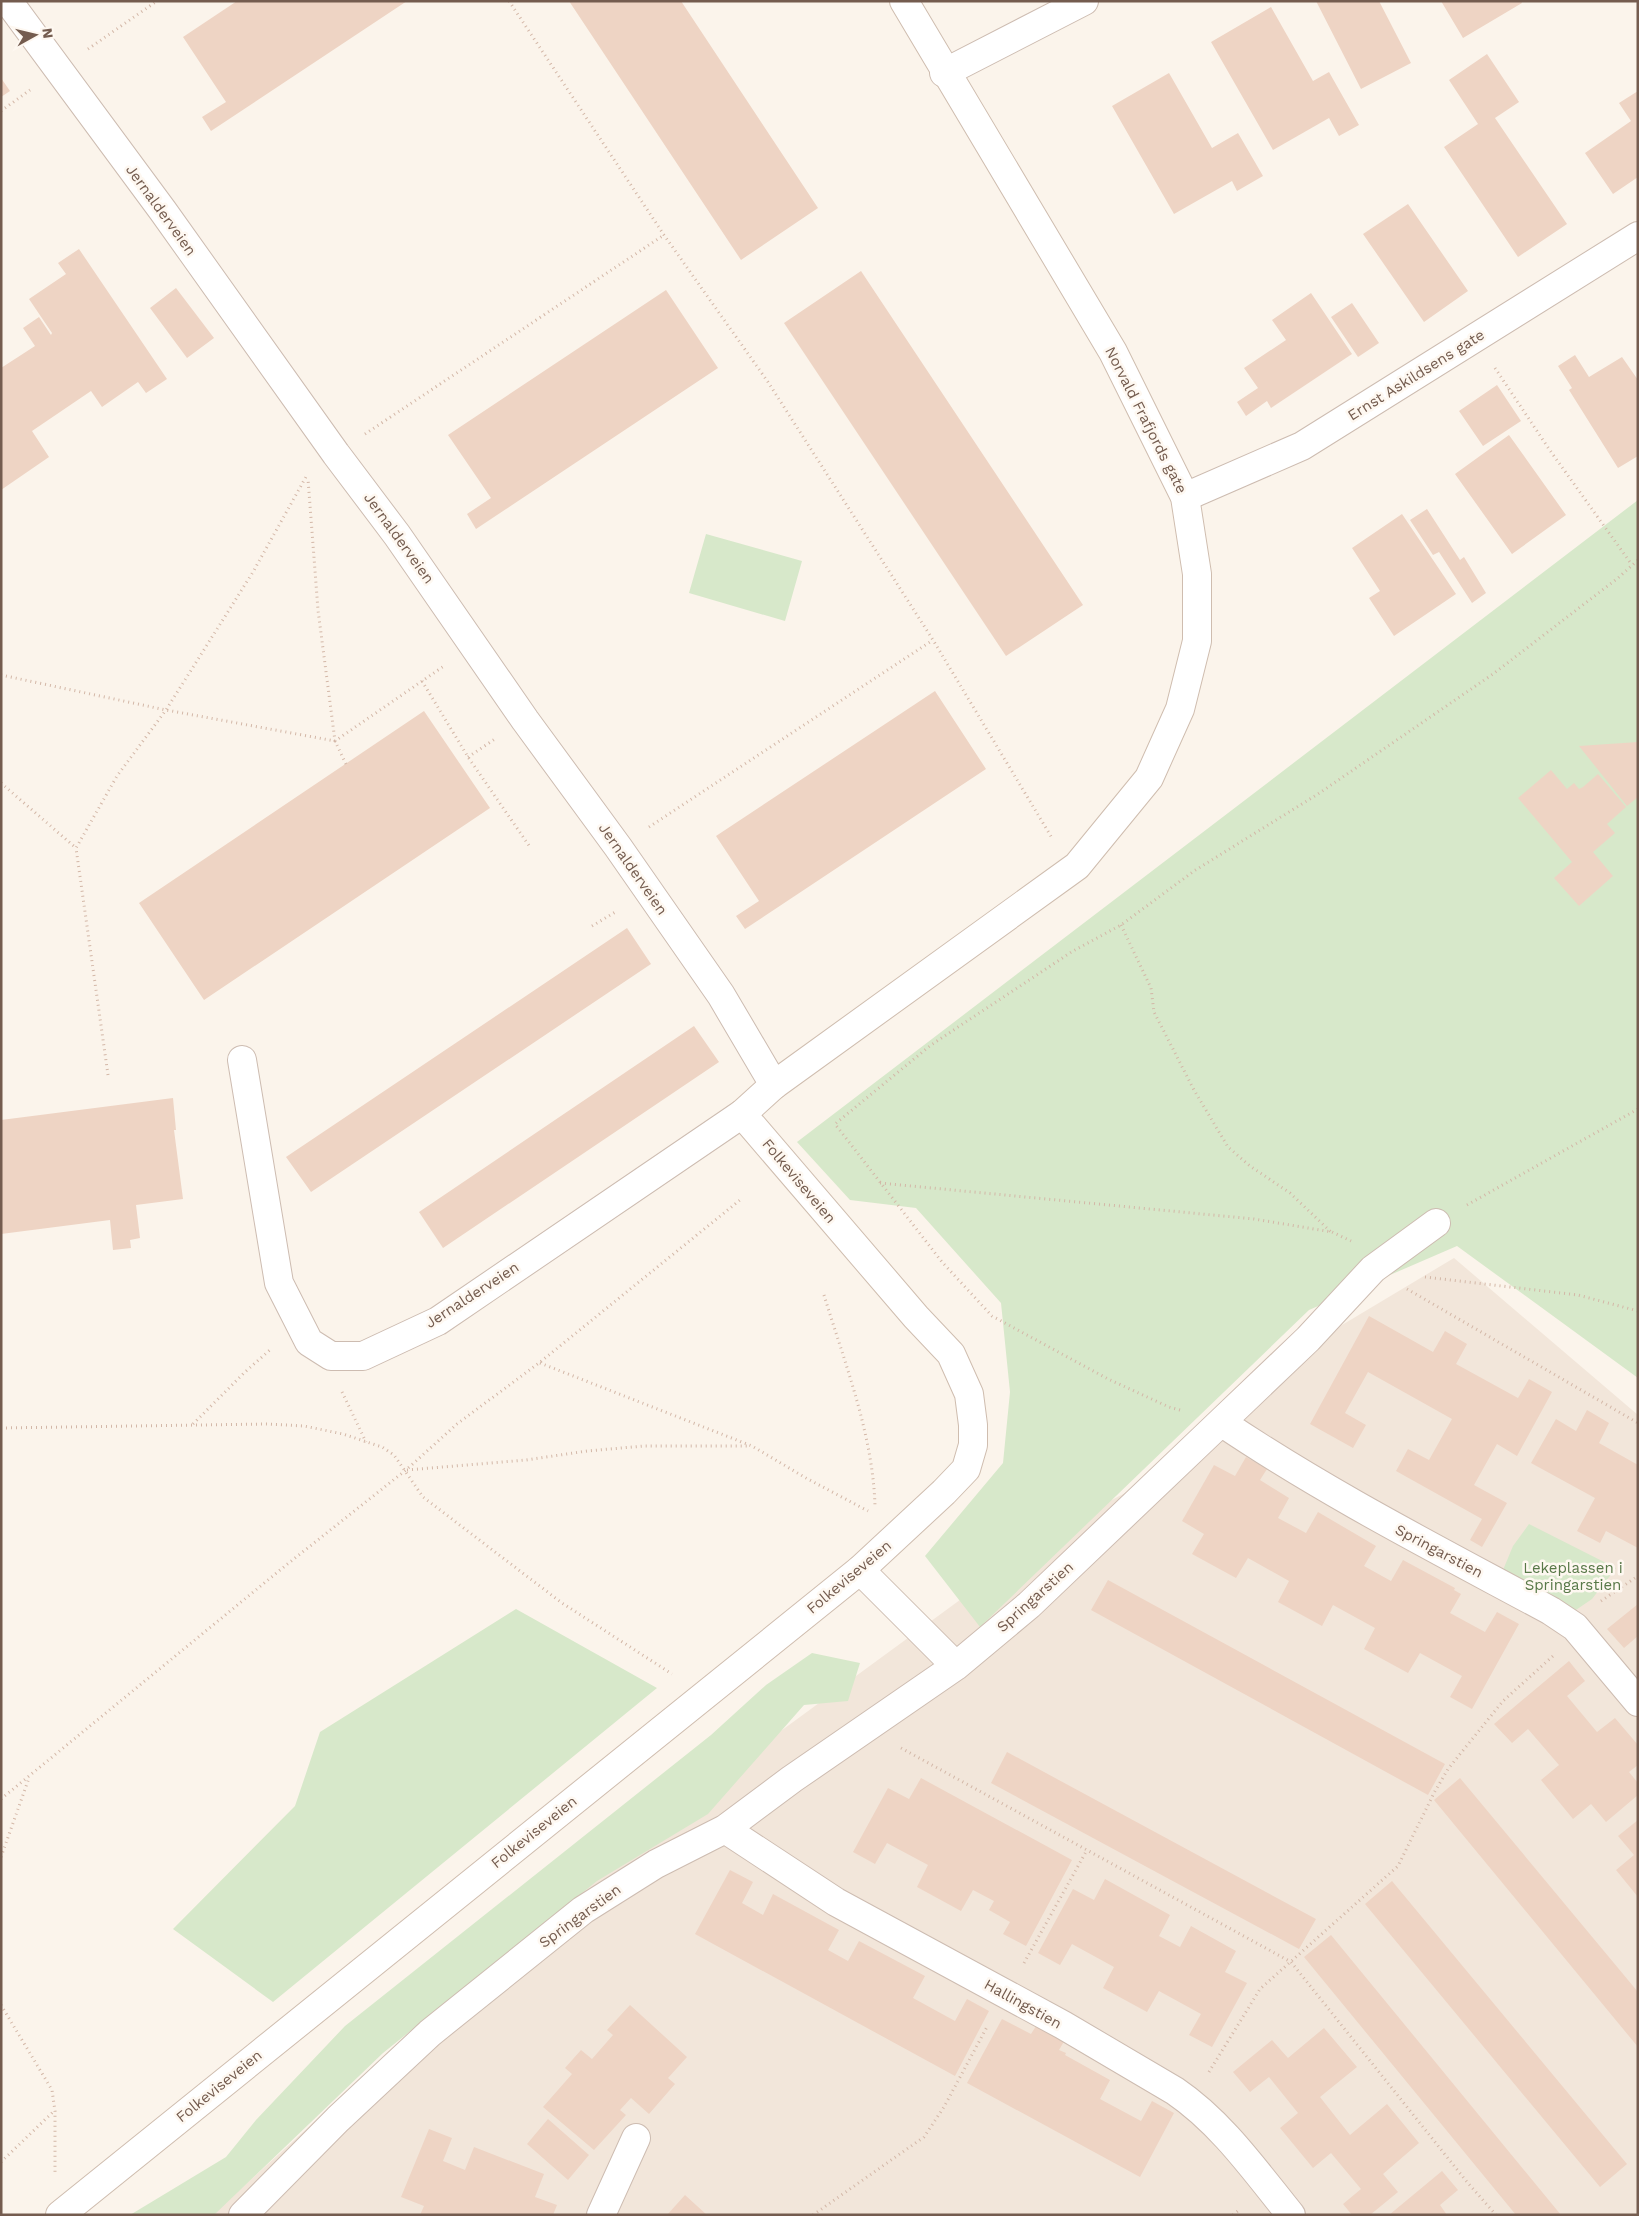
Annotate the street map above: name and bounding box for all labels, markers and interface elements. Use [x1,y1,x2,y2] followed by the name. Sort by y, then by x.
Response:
[10,10,60,60] north arrow
[39,27,57,39] text: N
[122,161,200,259] street label: Jernalderveien
[1344,326,1488,424] street label: Ernst Askildsens gate
[1101,344,1191,496] street label: Norvald Frafjords gate
[360,489,438,587] street label: Jernalderveien
[595,820,671,918] street label: Jernalderveien
[758,1135,840,1227] street label: Folkeviseveien
[422,1258,522,1332] street label: Jernalderveien
[1392,1520,1486,1582] street label: Springarstien
[803,1536,895,1618] street label: Folkeviseveien
[993,1558,1077,1636] street label: Springarstien
[1523,1559,1623,1594] park label: Lekeplassen i Springarstien
[487,1792,581,1872] street label: Folkeviseveien
[536,1880,624,1952] street label: Springarstien
[981,1975,1065,2033] street label: Hallingstien
[172,2046,266,2126] street label: Folkeviseveien

